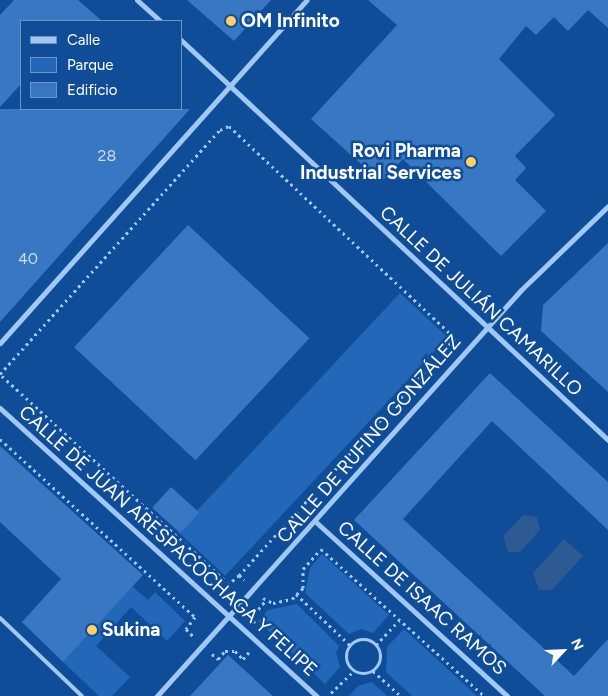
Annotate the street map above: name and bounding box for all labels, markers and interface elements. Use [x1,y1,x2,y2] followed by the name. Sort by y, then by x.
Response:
[241,10,340,32] place label: OM Infinito
[225,15,237,27] marker: OM Infinito
[20,20,182,110] legend
[67,31,100,49] text: Calle
[67,56,114,74] text: Parque
[67,81,117,99] text: Edificio
[300,140,461,184] place label: Rovi Pharma Industrial Services
[98,146,116,166] house number: 28
[465,156,477,168] marker: Rovi Pharma Industrial Services
[375,201,587,401] street label: CALLE DE JULIÁN CAMARILLO
[18,249,38,269] house number: 40
[272,330,466,548] street label: CALLE DE RUFINO GONZÁLEZ
[14,401,322,681] street label: CALLE DE JUAN ARESPACOCHAGA Y FELIPE
[333,516,511,680] street label: CALLE DE ISAAC RAMOS
[102,619,160,641] place label: Sukina
[86,624,98,636] marker: Sukina
[538,626,588,676] north arrow
[567,636,587,653] text: N

